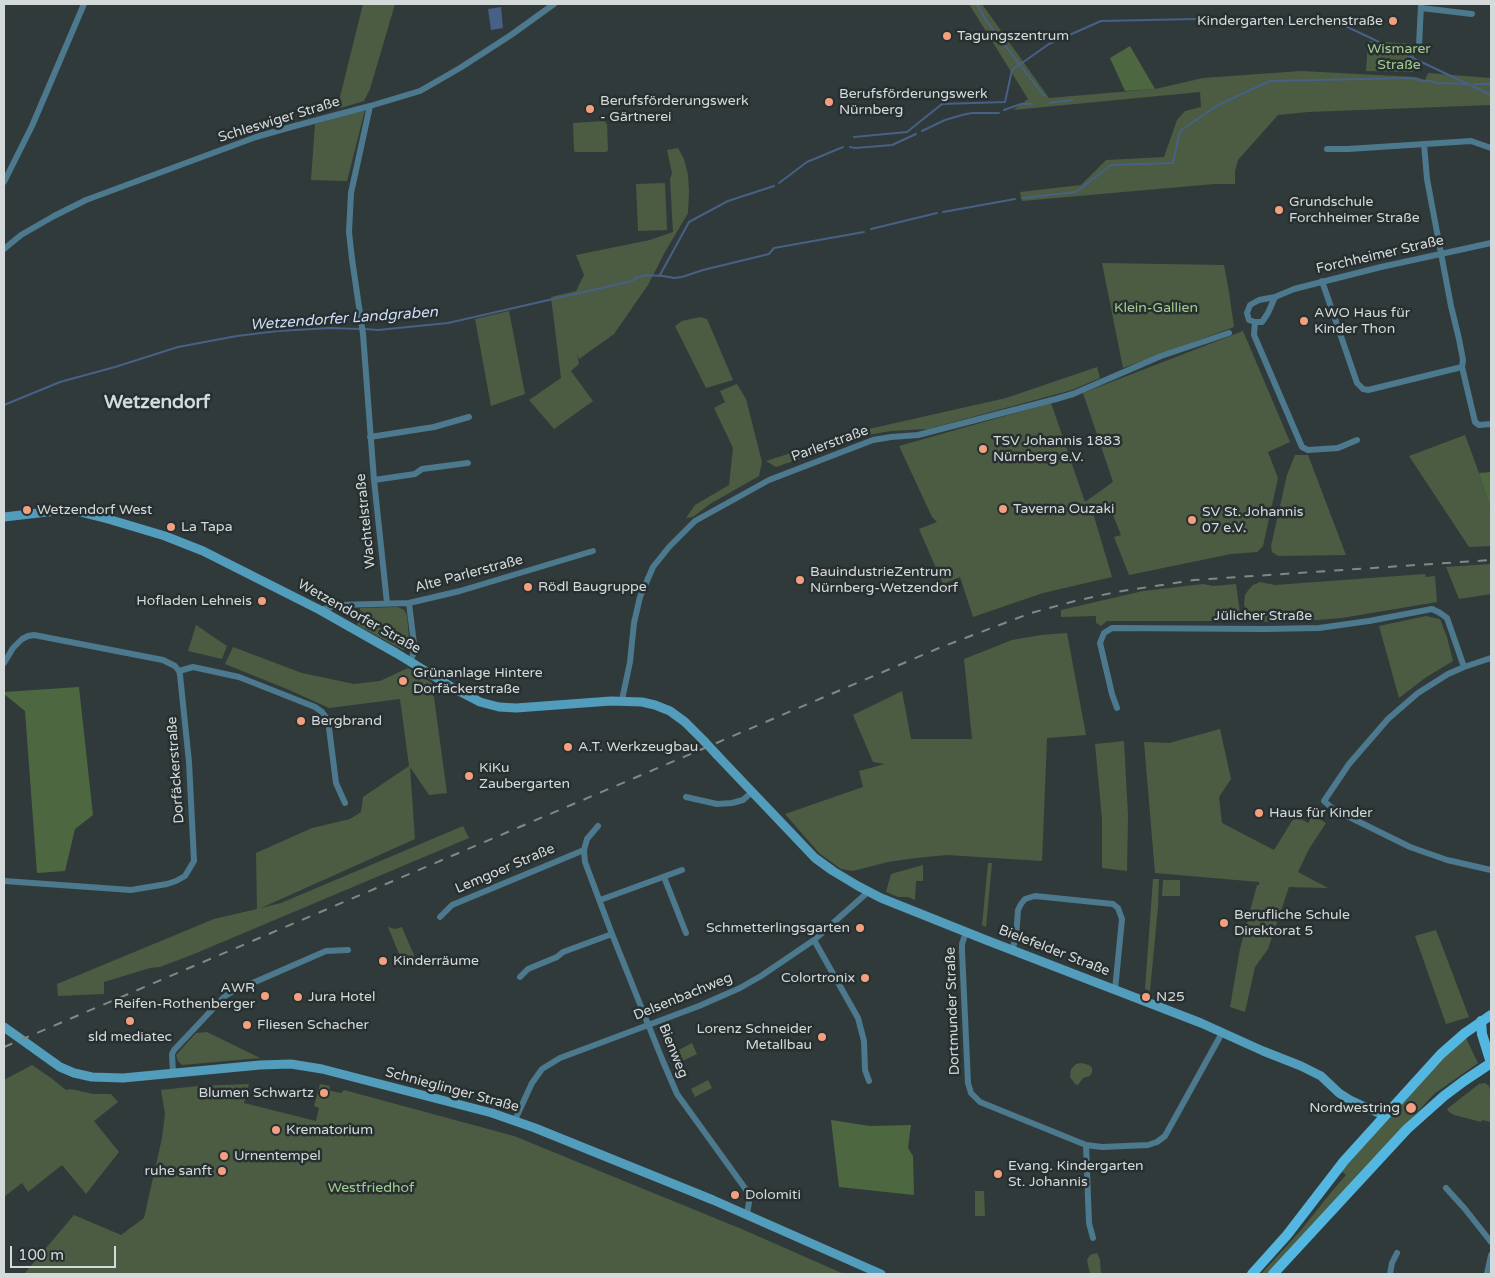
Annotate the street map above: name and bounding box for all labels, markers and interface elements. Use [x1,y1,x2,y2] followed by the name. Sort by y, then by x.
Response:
[1197,13,1383,29] place label: Kindergarten Lerchenstraße
[1387,15,1399,27] marker: Kindergarten Lerchenstraße
[957,28,1069,44] place label: Tagungszentrum
[941,30,953,42] marker: Tagungszentrum
[1367,41,1431,74] park label: Wismarer Straße
[839,86,988,118] place label: Berufsförderungswerk Nürnberg
[216,93,342,147] street label: Schleswiger Straße
[600,93,749,125] place label: Berufsförderungswerk - Gärtnerei
[823,96,835,108] marker: Berufsförderungswerk Nürnberg
[584,103,596,115] marker: Berufsförderungswerk - Gärtnerei
[1289,194,1420,226] place label: Grundschule Forchheimer Straße
[1273,204,1285,216] marker: Grundschule Forchheimer Straße
[1314,232,1446,278] street label: Forchheimer Straße
[1114,300,1198,316] park label: Klein-Gallien
[250,303,438,335] water label: Wetzendorfer Landgraben
[1314,305,1410,338] place label: AWO Haus für Kinder Thon
[1298,315,1310,327] marker: AWO Haus für Kinder Thon
[104,392,210,414] district label: Wetzendorf
[789,422,871,466] street label: Parlerstraße
[993,433,1121,466] place label: TSV Johannis 1883 Nürnberg e.V.
[977,443,989,455] marker: TSV Johannis 1883 Nürnberg e.V.
[353,473,379,569] street label: Wachtelstraße
[1013,501,1115,517] place label: Taverna Ouzaki
[37,502,152,518] place label: Wetzendorf West
[997,503,1009,515] marker: Taverna Ouzaki
[21,504,33,516] marker: Wetzendorf West
[1202,504,1304,536] place label: SV St. Johannis 07 e.V.
[1186,514,1198,526] marker: SV St. Johannis 07 e.V.
[181,519,233,535] place label: La Tapa
[165,521,177,533] marker: La Tapa
[413,551,525,597] street label: Alte Parlerstraße
[810,564,958,596] place label: BauindustrieZentrum Nürnberg-Wetzendorf
[794,574,806,586] marker: BauindustrieZentrum Nürnberg-Wetzendorf
[295,576,423,658] street label: Wetzendorfer Straße
[538,579,647,595] place label: Rödl Baugruppe
[522,581,534,593] marker: Rödl Baugruppe
[136,593,252,609] place label: Hofladen Lehneis
[256,595,268,607] marker: Hofladen Lehneis
[1214,608,1312,624] street label: Jülicher Straße
[413,665,543,698] place label: Grünanlage Hintere Dorfäckerstraße
[397,675,409,687] marker: Grünanlage Hintere Dorfäckerstraße
[311,713,382,729] place label: Bergbrand
[295,715,307,727] marker: Bergbrand
[164,716,188,824] street label: Dorfäckerstraße
[578,739,698,755] place label: A.T. Werkzeugbau
[562,741,574,753] marker: A.T. Werkzeugbau
[479,760,570,792] place label: KiKu Zaubergarten
[463,770,475,782] marker: KiKu Zaubergarten
[1269,805,1373,821] place label: Haus für Kinder
[1253,807,1265,819] marker: Haus für Kinder
[453,840,557,898] street label: Lemgoer Straße
[1234,907,1350,940] place label: Berufliche Schule Direktorat 5
[1218,917,1230,929] marker: Berufliche Schule Direktorat 5
[706,920,850,936] place label: Schmetterlingsgarten
[854,922,866,934] marker: Schmetterlingsgarten
[996,922,1112,980] street label: Bielefelder Straße
[942,947,964,1075] street label: Dortmunder Straße
[393,953,479,969] place label: Kinderräume
[377,955,389,967] marker: Kinderräume
[631,970,735,1024] street label: Delsenbachweg
[781,970,855,986] place label: Colortronix
[859,972,871,984] marker: Colortronix
[114,980,255,1012] place label: AWR Reifen-Rothenberger
[308,989,375,1005] place label: Jura Hotel
[1156,989,1185,1005] place label: N25
[259,990,271,1002] marker: AWR Reifen-Rothenberger
[292,991,304,1003] marker: Jura Hotel
[1140,991,1152,1003] marker: N25
[124,1015,136,1027] marker: sld mediatec
[257,1017,369,1033] place label: Fliesen Schacher
[241,1019,253,1031] marker: Fliesen Schacher
[655,1021,691,1081] street label: Bienweg
[697,1021,812,1054] place label: Lorenz Schneider Metallbau
[88,1029,172,1045] place label: sld mediatec
[816,1031,828,1043] marker: Lorenz Schneider Metallbau
[383,1064,521,1116] street label: Schnieglinger Straße
[198,1085,314,1101] place label: Blumen Schwartz
[318,1087,330,1099] marker: Blumen Schwartz
[1309,1100,1400,1116] place label: Nordwestring
[1404,1101,1418,1115] marker: Nordwestring
[286,1122,373,1138] place label: Krematorium
[270,1124,282,1136] marker: Krematorium
[234,1148,321,1164] place label: Urnentempel
[218,1150,230,1162] marker: Urnentempel
[1008,1158,1144,1190] place label: Evang. Kindergarten St. Johannis
[145,1163,212,1179] place label: ruhe sanft
[216,1165,228,1177] marker: ruhe sanft
[992,1168,1004,1180] marker: Evang. Kindergarten St. Johannis
[328,1180,414,1196] park label: Westfriedhof
[745,1187,801,1203] place label: Dolomiti
[729,1189,741,1201] marker: Dolomiti
[12,1236,119,1268] scale bar
[18,1246,64,1264] text: 100 m

